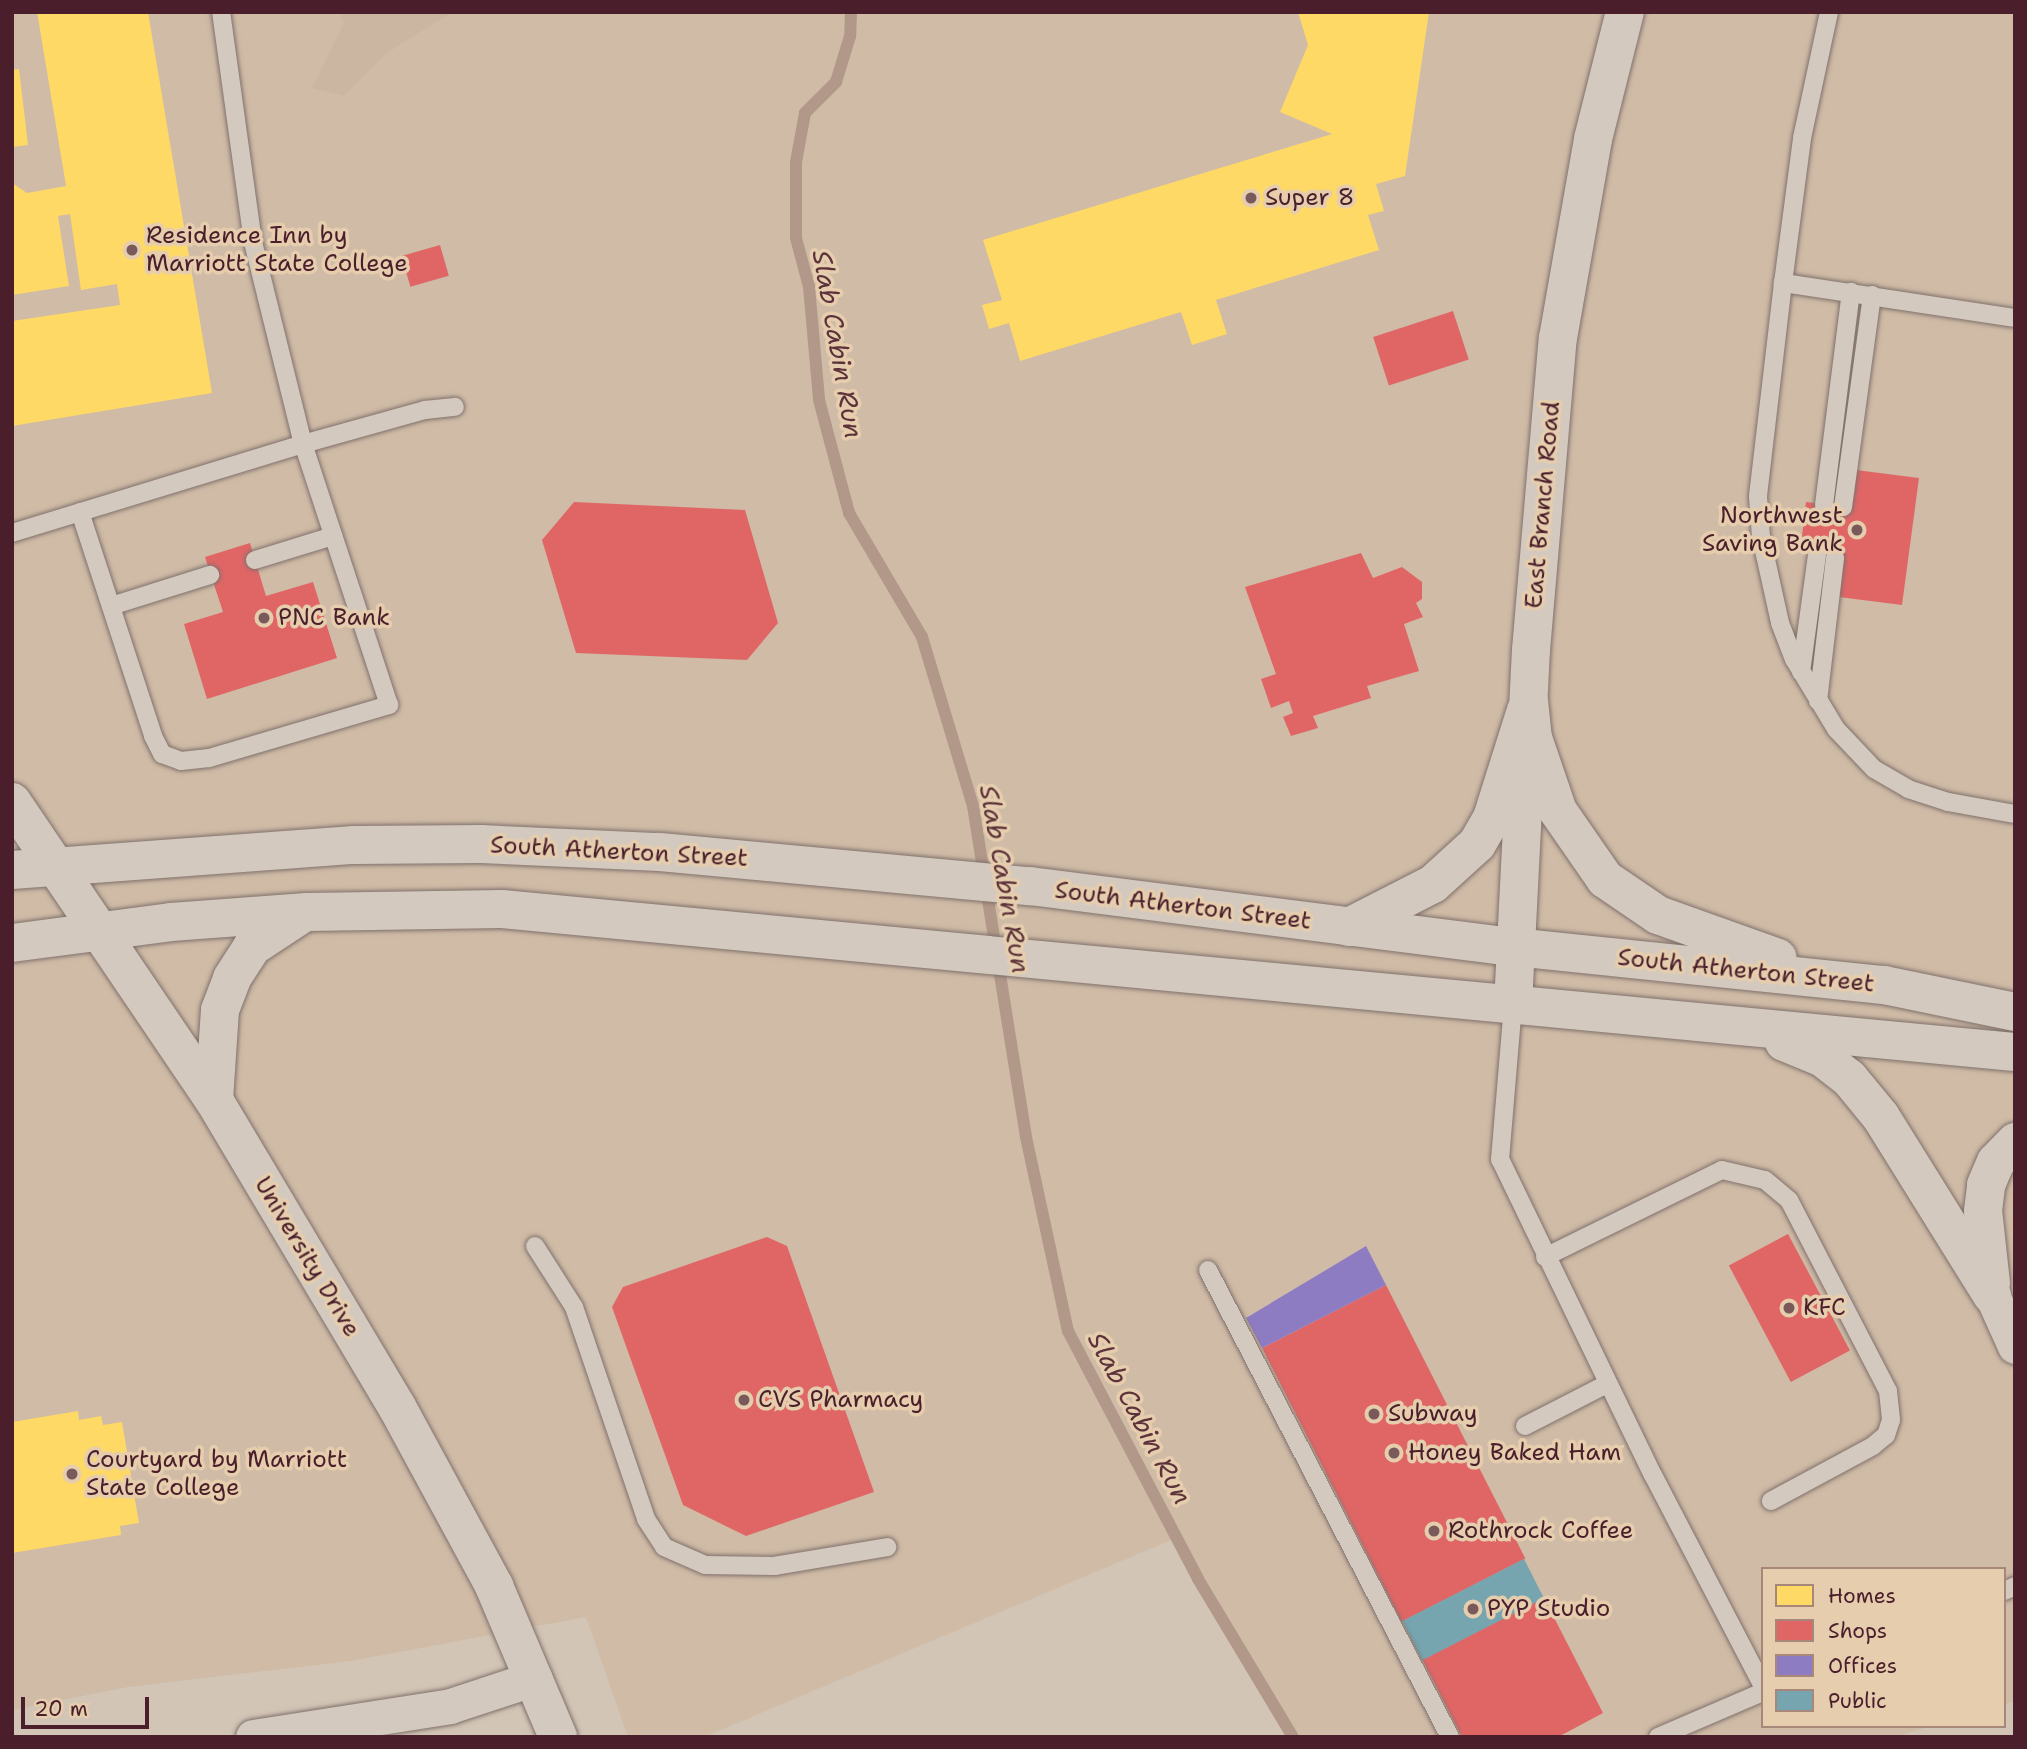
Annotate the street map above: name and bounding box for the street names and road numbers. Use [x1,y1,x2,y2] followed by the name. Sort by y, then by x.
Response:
[1520,400,1566,610] street label: East Branch Road
[489,831,749,873] street label: South Atherton Street
[1053,876,1313,936] street label: South Atherton Street
[1616,943,1876,999] street label: South Atherton Street
[248,1172,366,1342] street label: University Drive

